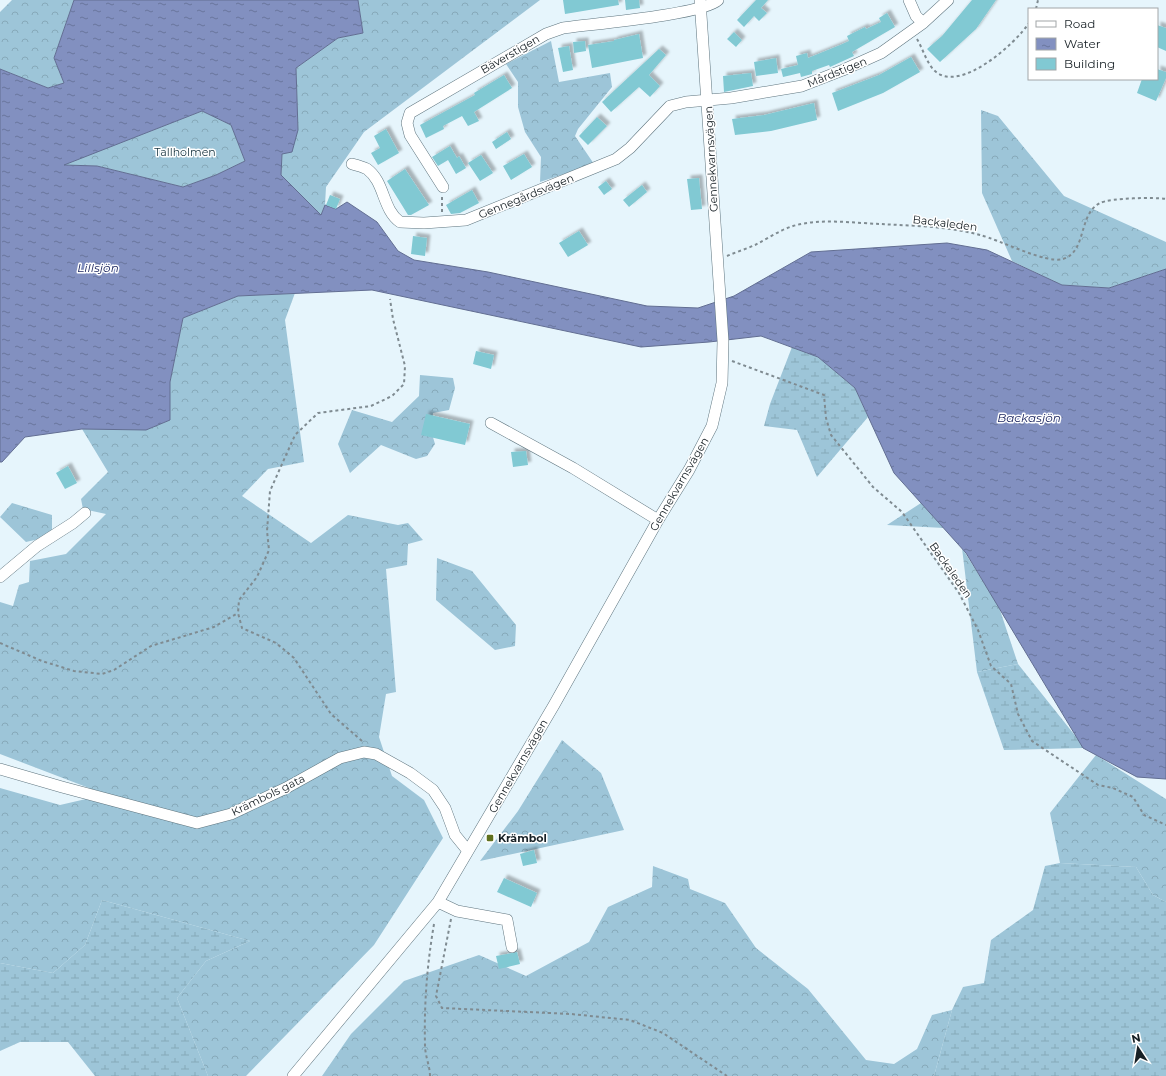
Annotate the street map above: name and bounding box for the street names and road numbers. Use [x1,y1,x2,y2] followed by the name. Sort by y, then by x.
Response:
[478,31,542,77] street label: Bäverstigen
[805,54,869,90] street label: Mårdstigen
[701,106,721,212] street label: Gennekvarnsvägen
[476,170,576,222] street label: Gennegårdsvägen
[912,212,978,234] street label: Backaleden
[646,435,712,533] street label: Gennekvarnsvägen
[927,539,975,601] street label: Backaleden
[485,717,551,815] street label: Gennekvarnsvägen
[229,771,307,819] street label: Krämbols gata

